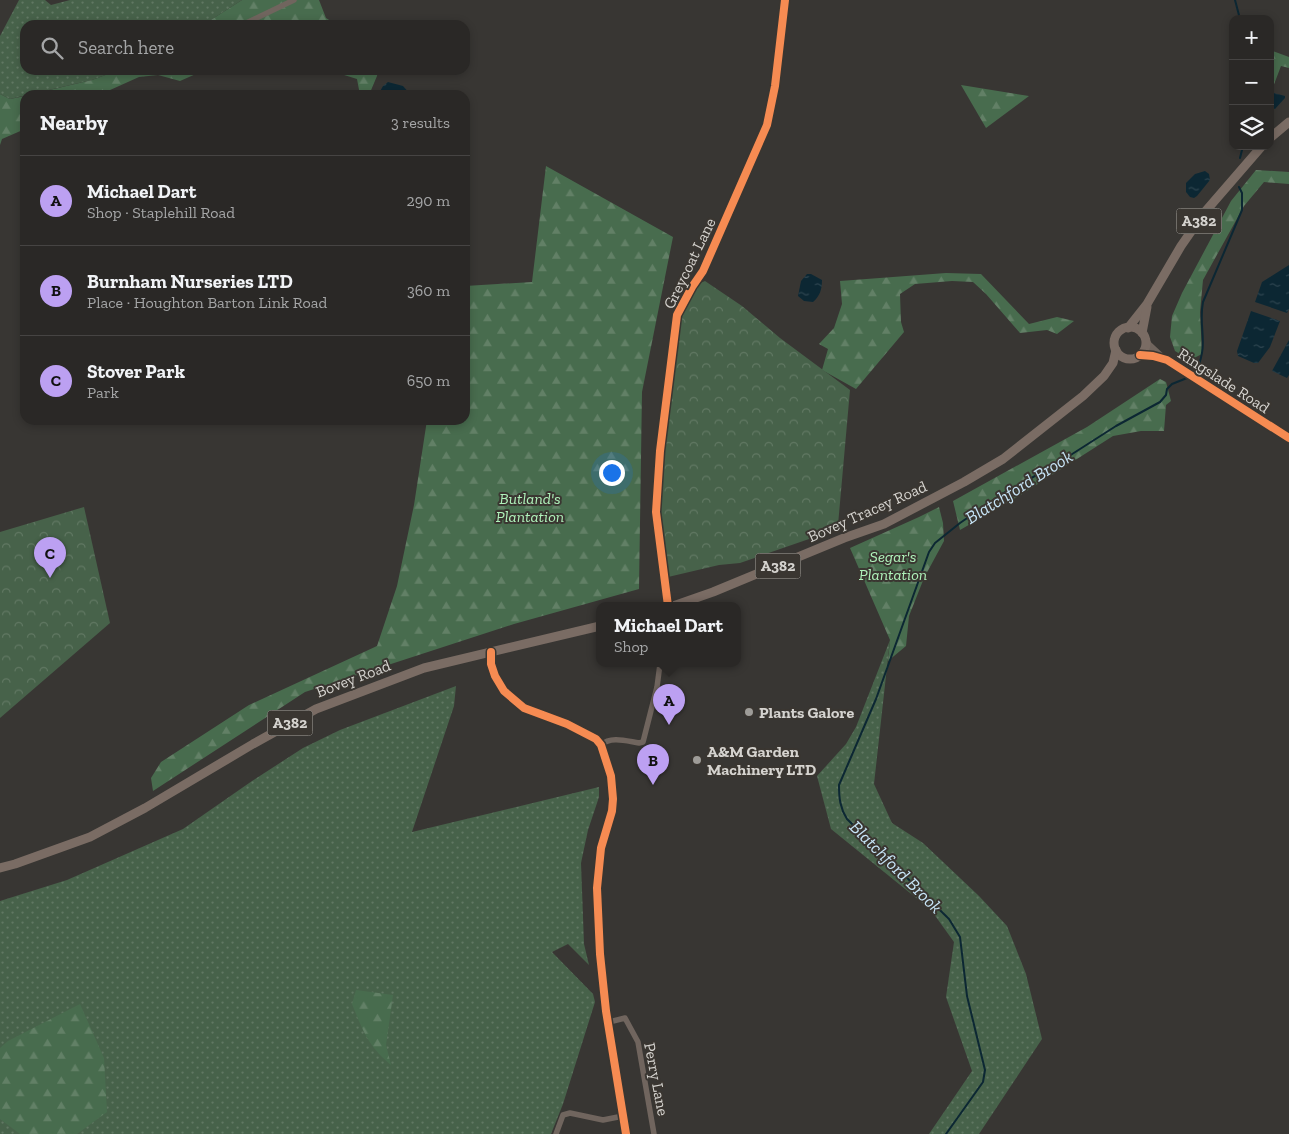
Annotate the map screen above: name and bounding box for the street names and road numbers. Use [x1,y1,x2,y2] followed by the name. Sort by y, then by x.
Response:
[1176,208,1222,234] road number: A382
[659,215,720,312] street label: Greycoat Lane
[1174,344,1273,417] street label: Ringslade Road
[805,477,930,546] street label: Bovey Tracey Road
[756,554,800,578] road number: A382
[313,655,393,701] street label: Bovey Road
[268,710,312,736] road number: A382
[640,1041,673,1117] street label: Perry Lane

